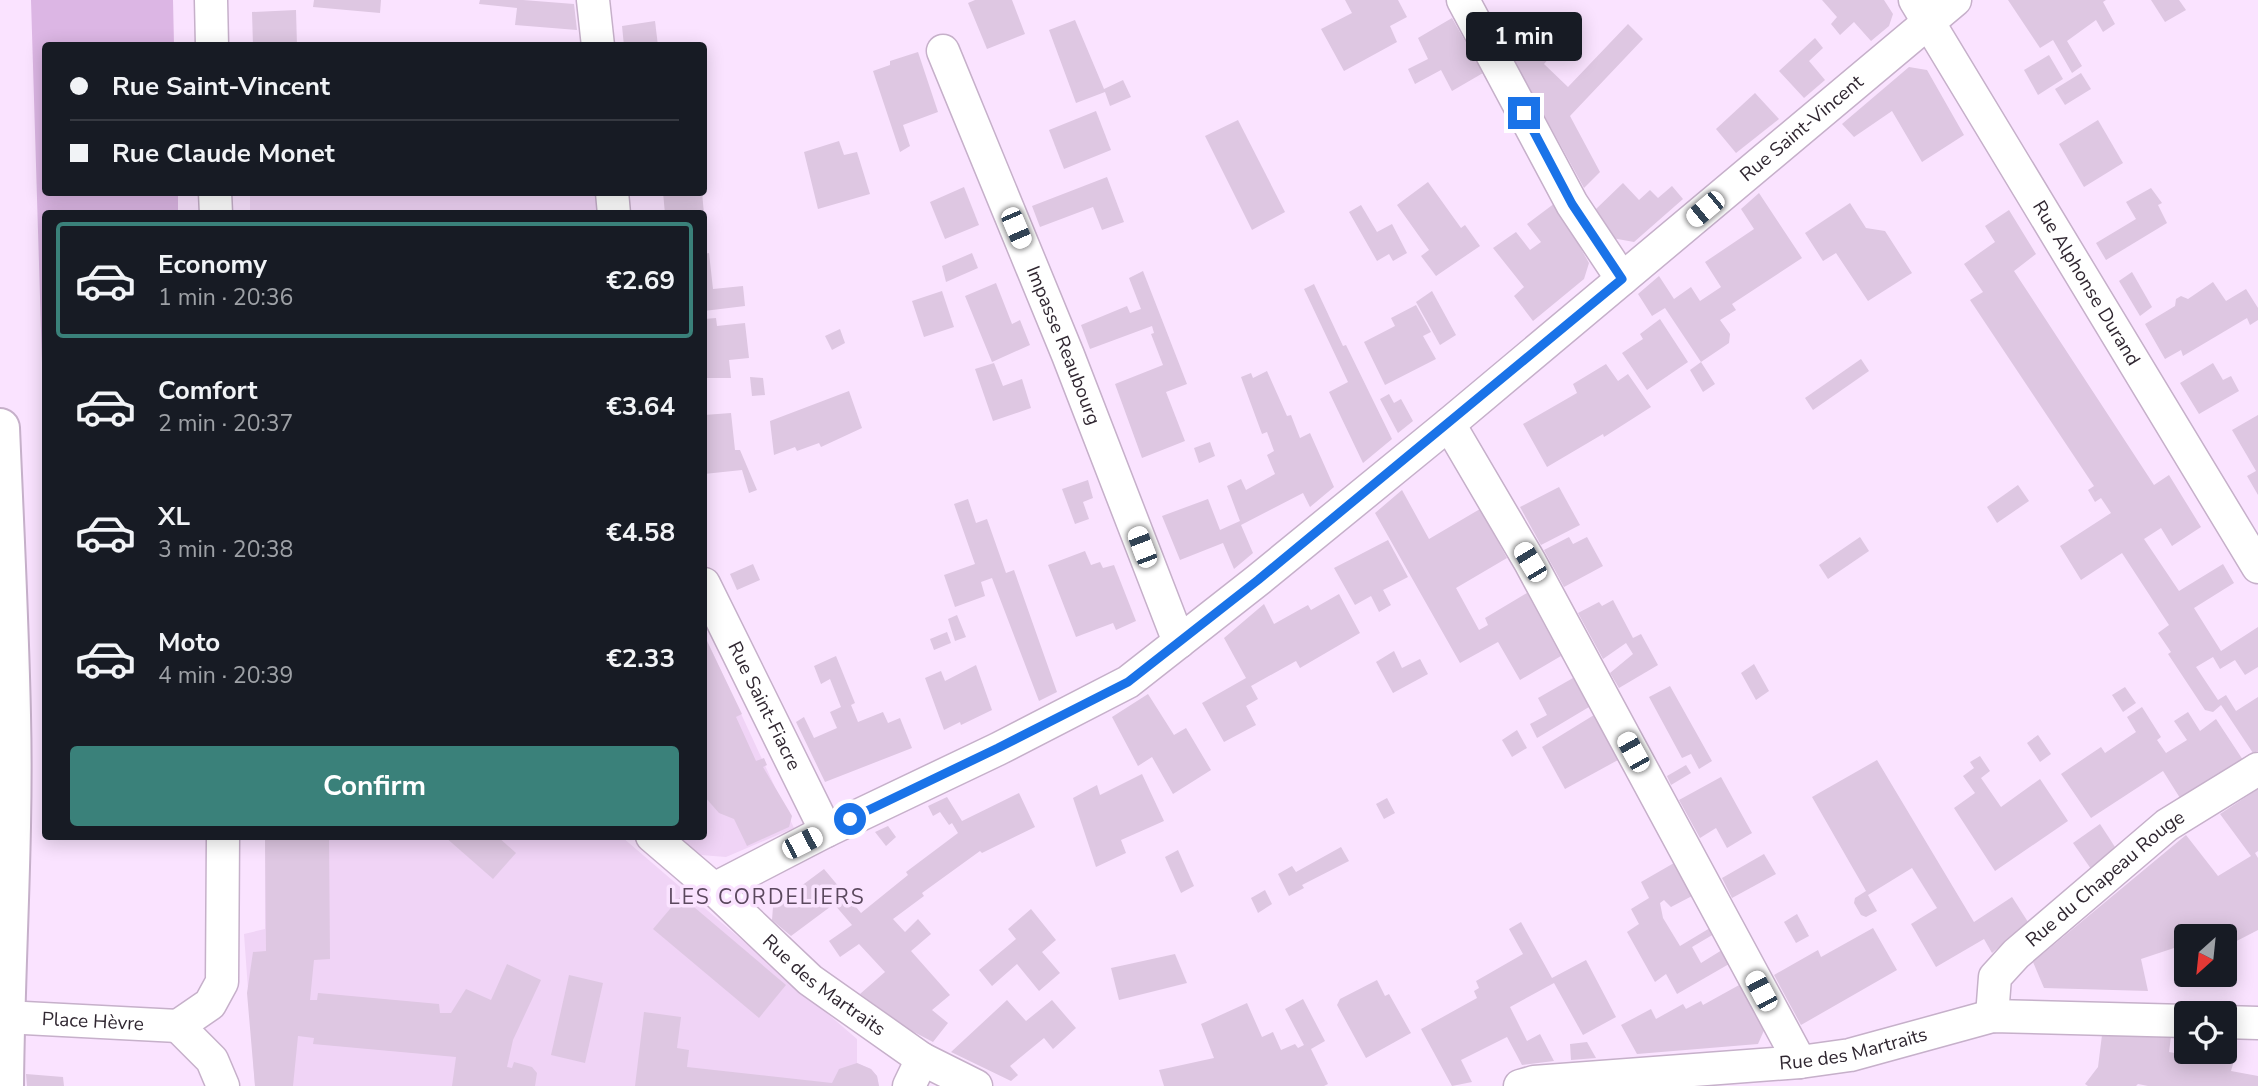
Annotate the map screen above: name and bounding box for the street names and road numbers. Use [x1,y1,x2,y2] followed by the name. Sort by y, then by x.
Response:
[1735,69,1869,188] street label: Rue Saint-Vincent
[2026,196,2146,371] street label: Rue Alphonse Durand
[1020,262,1107,429] street label: Impasse Reaubourg
[721,637,807,775] street label: Rue Saint-Fiacre
[2020,804,2189,953] street label: Rue du Chapeau Rouge
[757,928,891,1042] street label: Rue des Martraits
[41,1006,145,1037] street label: Place Hèvre
[1778,1021,1930,1077] street label: Rue des Martraits

